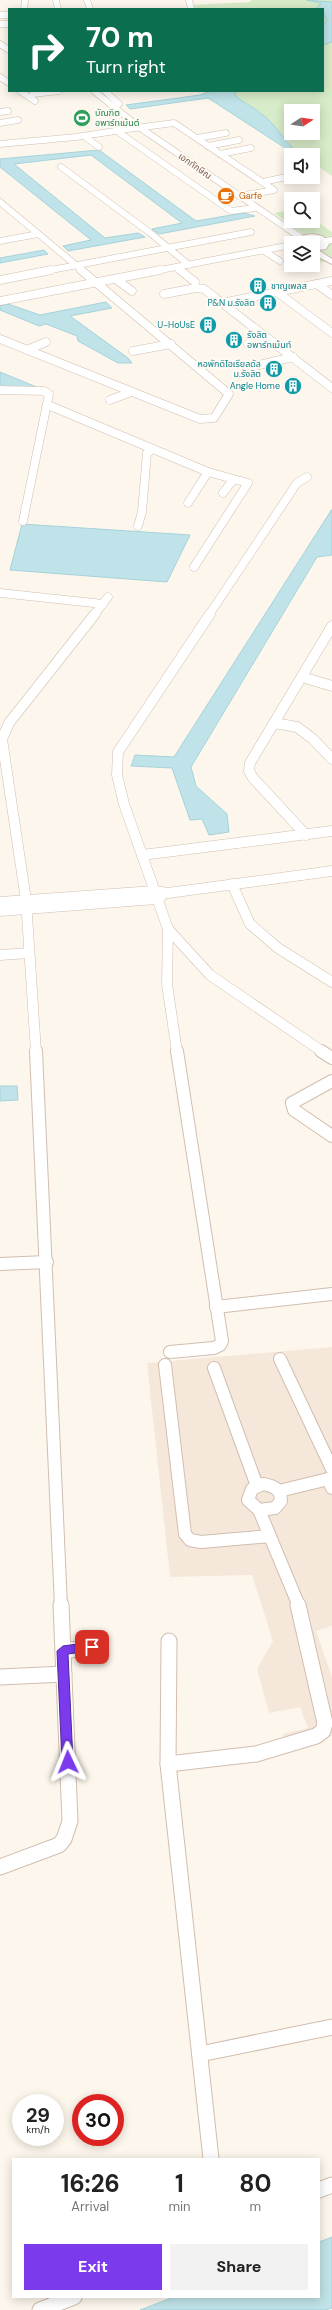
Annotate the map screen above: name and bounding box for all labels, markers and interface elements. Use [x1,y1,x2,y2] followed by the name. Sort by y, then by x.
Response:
[86,19,154,56] text: 70 m
[20,24,72,76] icon: right
[86,55,166,79] text: Turn right
[284,104,320,140] north arrow
[284,104,320,272] map controls
[95,107,139,129] place label: บัณฑิต อพาร์ทเม้นต์
[72,108,92,128] sports icon: บัณฑิต อพาร์ทเม้นต์
[284,148,320,184] button: sound
[176,150,214,182] street label: เอกทักษิณ
[216,186,236,206] cafe icon: Garfe
[239,190,262,202] place label: Garfe
[284,192,320,228] button: search
[284,236,320,272] button: layers
[248,276,268,296] building icon: ชาญเพลส
[271,280,307,292] place label: ชาญเพลส
[258,293,278,313] building icon: P&N ม.รังสิต
[208,297,255,309] place label: P&N ม.รังสิต
[198,315,218,335] building icon: U-HoUsE
[157,319,195,331] place label: U-HoUsE
[247,329,291,351] place label: รังสิต อพาร์ทเม้นท์
[224,330,244,350] building icon: รังสิต อพาร์ทเม้นท์
[197,358,261,380] place label: หอพักดิโอเรียลดัล ม.รังสิต
[264,359,284,379] building icon: หอพักดิโอเรียลดัล ม.รังสิต
[283,376,303,396] building icon: Angle Home
[230,380,280,392] place label: Angle Home
[75,1630,109,1664] pin
[81,1636,103,1658] icon: arrive
[47,1741,89,1783] position arrow
[72,2094,124,2146] speed limit sign: 30
[26,2102,50,2128] text: 29
[26,2123,50,2136] text: km/h
[61,2168,120,2199] text: 16:26
[175,2168,184,2199] text: 1
[239,2168,271,2199] text: 80
[71,2198,109,2215] text: Arrival
[168,2198,191,2215] text: min
[249,2198,261,2215] text: m
[24,2244,162,2290] button: Exit
[170,2244,308,2290] button: Share

